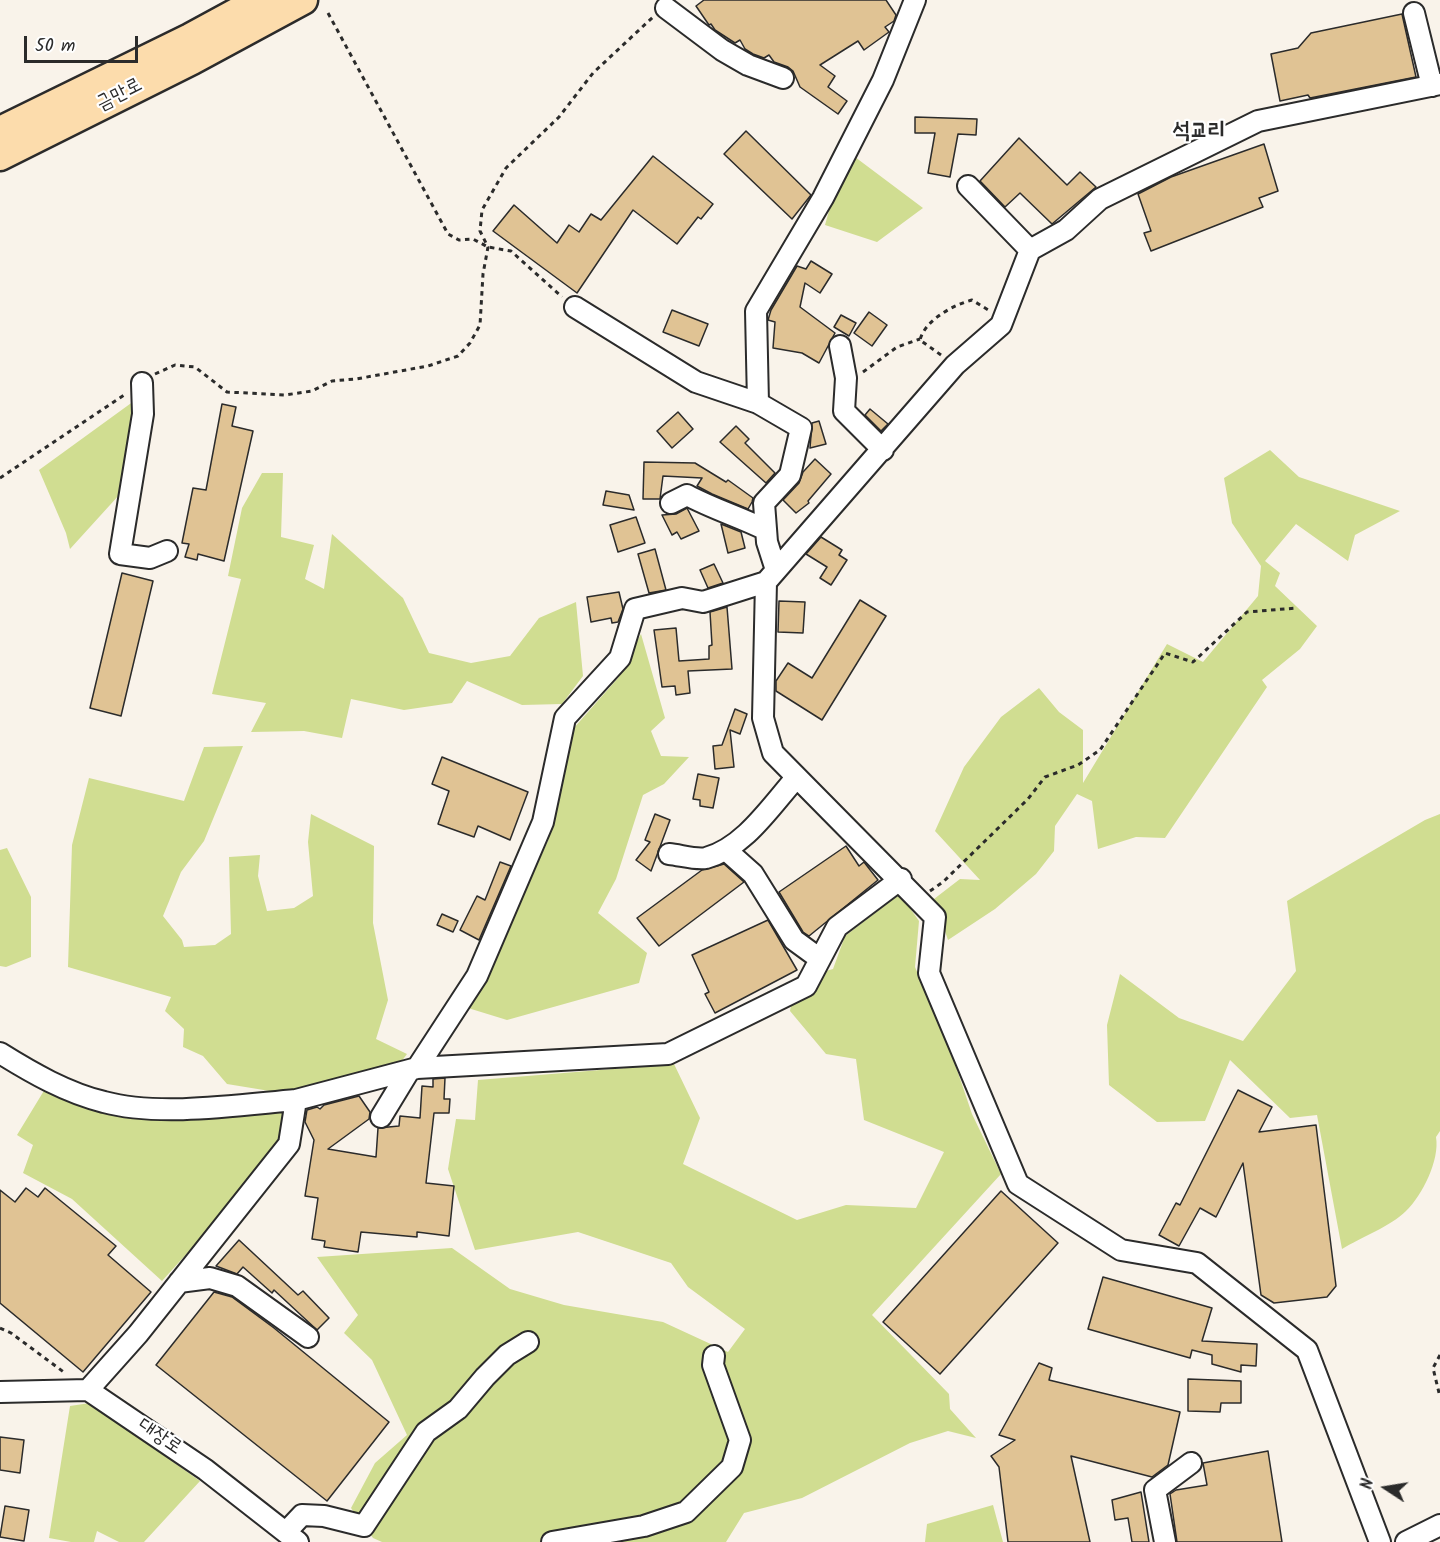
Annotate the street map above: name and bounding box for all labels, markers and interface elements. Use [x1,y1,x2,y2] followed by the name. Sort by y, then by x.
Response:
[27,24,141,62] scale bar
[35,32,75,61] text: 50 m
[93,74,147,118] street label: 금만로
[1172,120,1226,146] district label: 석교리
[132,1415,186,1461] street label: 대장로
[1356,1458,1416,1518] north arrow
[1355,1477,1381,1492] text: N

